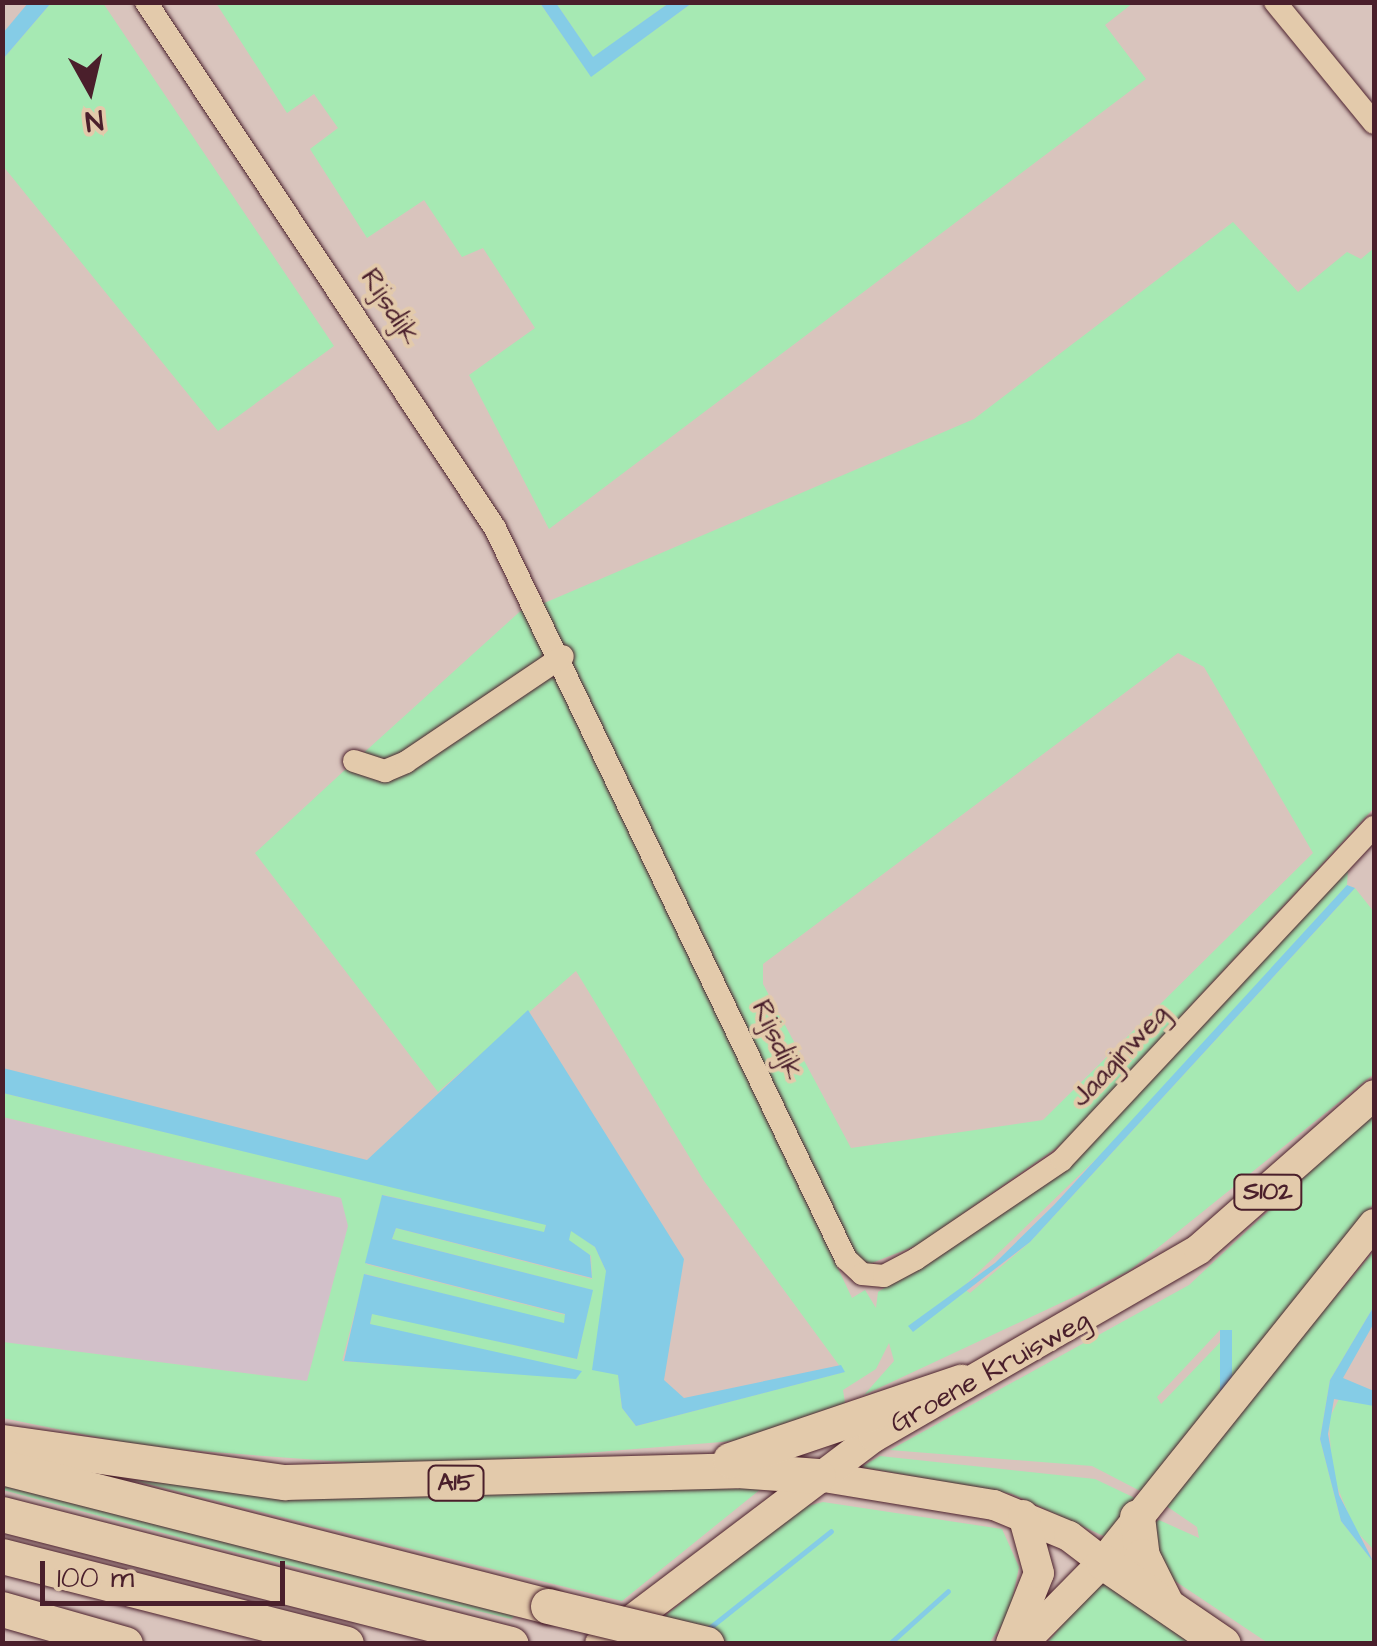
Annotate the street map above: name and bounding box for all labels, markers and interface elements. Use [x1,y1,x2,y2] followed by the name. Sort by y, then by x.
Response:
[40,40,140,140] north arrow
[83,100,106,141] text: N
[353,263,427,351] street label: Rijsdijk
[744,995,810,1085] street label: Rijsdijk
[1064,998,1176,1114] street label: Jaaginweg
[1233,1172,1303,1212] road number: S102
[884,1303,1096,1441] street label: Groene Kruisweg
[426,1463,486,1503] road number: A15
[45,1541,290,1603] scale bar
[57,1557,134,1599] text: 100 m

